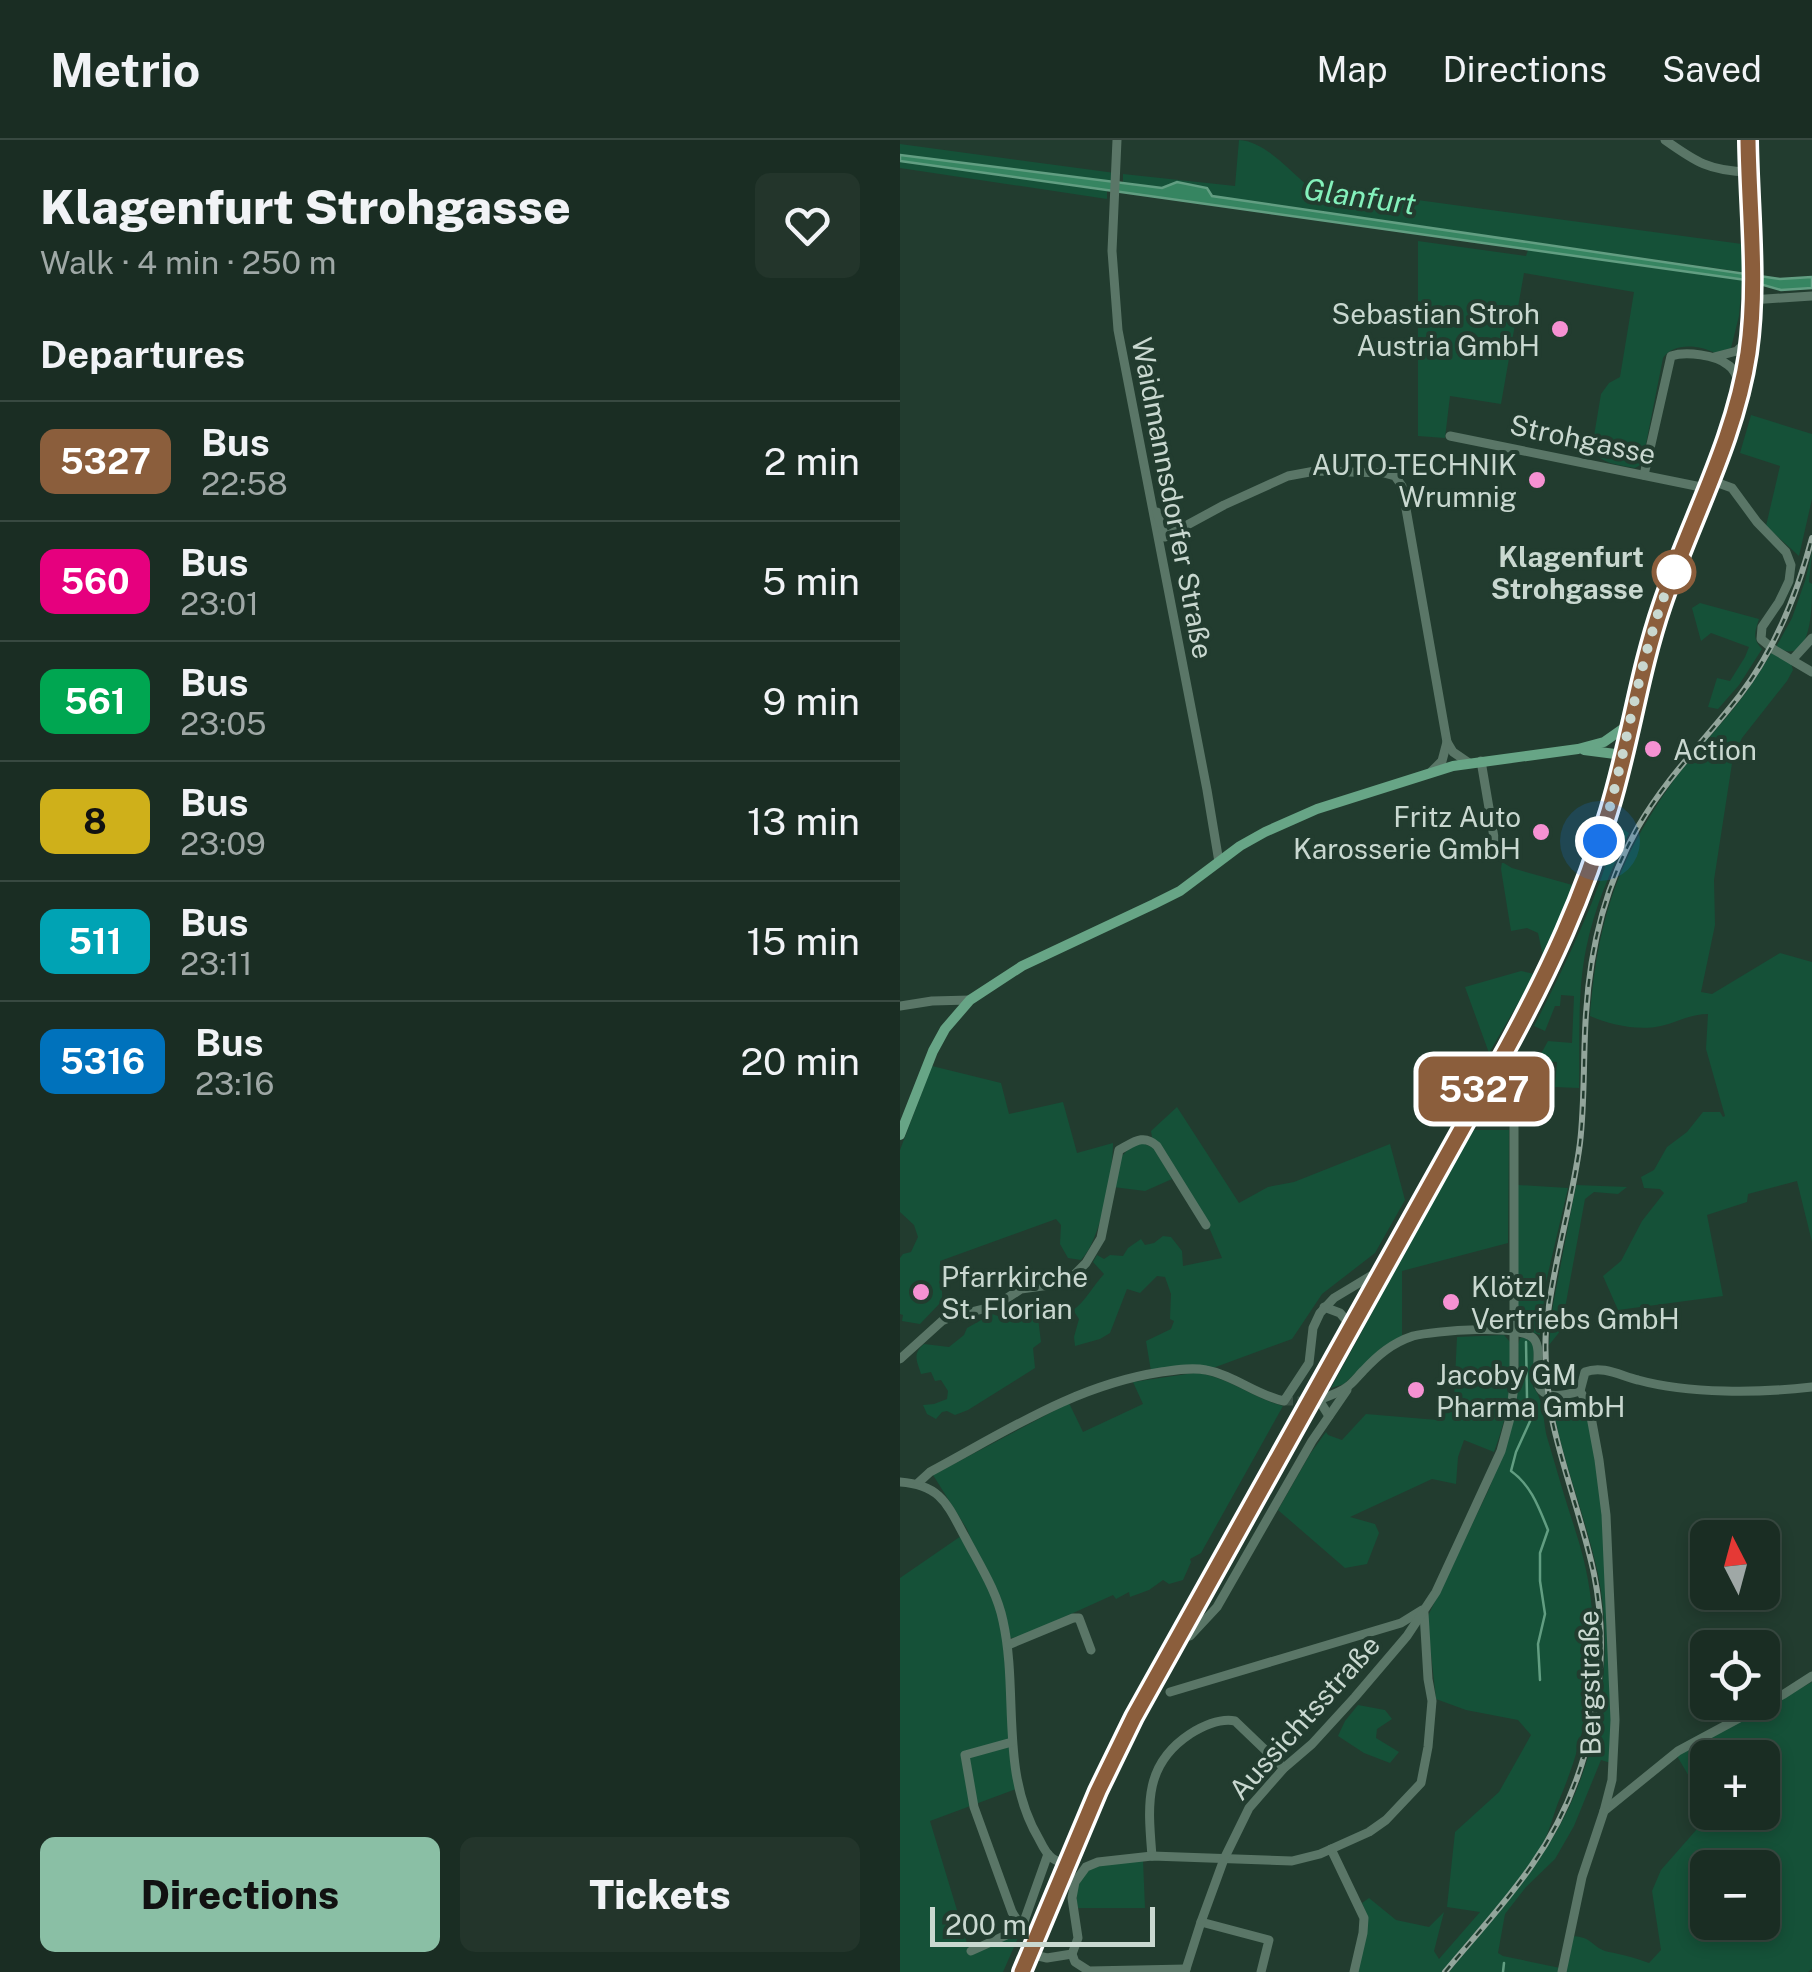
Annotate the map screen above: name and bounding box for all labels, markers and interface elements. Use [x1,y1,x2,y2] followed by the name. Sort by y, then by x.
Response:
[50,41,200,98] text: Metrio
[1316,49,1387,90] text: Map
[1442,49,1607,90] text: Directions
[1662,49,1762,90] text: Saved
[1302,170,1418,222] water label: Glanfurt
[755,173,860,278] button: heart
[40,178,571,235] text: Klagenfurt Strohgasse
[40,244,336,281] text: Walk · 4 min · 250 m
[1332,297,1540,362] place label: Sebastian Stroh Austria GmbH
[1549,318,1571,340] marker: Sebastian Stroh Austria GmbH
[40,332,245,377] text: Departures
[1126,335,1220,661] street label: Waidmannsdorfer Straße
[1507,407,1659,471] street label: Strohgasse
[201,420,270,465] text: Bus
[764,439,860,484] text: 2 min
[60,441,151,482] text: 5327
[1312,448,1517,513] place label: AUTO-TECHNIK Wrumnig
[201,465,288,502] text: 22:58
[1526,469,1548,491] marker: AUTO-TECHNIK Wrumnig
[180,540,249,585] text: Bus
[1491,540,1644,605] place label: Klagenfurt Strohgasse
[1653,551,1695,593] marker: Klagenfurt Strohgasse
[762,559,860,604] text: 5 min
[60,561,130,602] text: 560
[180,585,259,622] text: 23:01
[180,660,249,705] text: Bus
[763,679,860,724] text: 9 min
[64,681,126,722] text: 561
[180,705,267,742] text: 23:05
[1673,733,1757,766] place label: Action
[1642,738,1664,760] marker: Action
[180,780,249,825] text: Bus
[747,799,860,844] text: 13 min
[1293,800,1521,865] place label: Fritz Auto Karosserie GmbH
[83,801,107,842] text: 8
[1575,816,1625,866] your location
[1530,821,1552,843] marker: Fritz Auto Karosserie GmbH
[180,825,266,862] text: 23:09
[180,900,249,945] text: Bus
[747,919,860,964] text: 15 min
[68,921,122,962] text: 511
[180,945,253,982] text: 23:11
[195,1020,264,1065] text: Bus
[740,1039,860,1084] text: 20 min
[60,1041,145,1082] text: 5316
[1414,1056,1554,1122] line badge: 5327
[195,1065,274,1102] text: 23:16
[1438,1069,1530,1110] text: 5327
[941,1260,1088,1325] place label: Pfarrkirche St. Florian
[1471,1270,1680,1335] place label: Klötzl Vertriebs GmbH
[910,1281,932,1303] marker: Pfarrkirche St. Florian
[1440,1291,1462,1313] marker: Klötzl Vertriebs GmbH
[1436,1358,1626,1423] place label: Jacoby GM Pharma GmbH
[1405,1379,1427,1401] marker: Jacoby GM Pharma GmbH
[1690,1520,1780,1610] north arrow
[1690,1520,1780,1940] map controls
[1571,1610,1607,1756] street label: Bergstraße
[1222,1628,1386,1806] street label: Aussichtsstraße
[1690,1630,1780,1720] button: locate
[1690,1740,1780,1830] button: +
[40,1837,440,1952] button: Directions
[460,1837,860,1952] button: Tickets
[1690,1850,1780,1940] button: −
[930,1902,1155,1946] scale bar
[945,1908,1027,1941] text: 200 m

